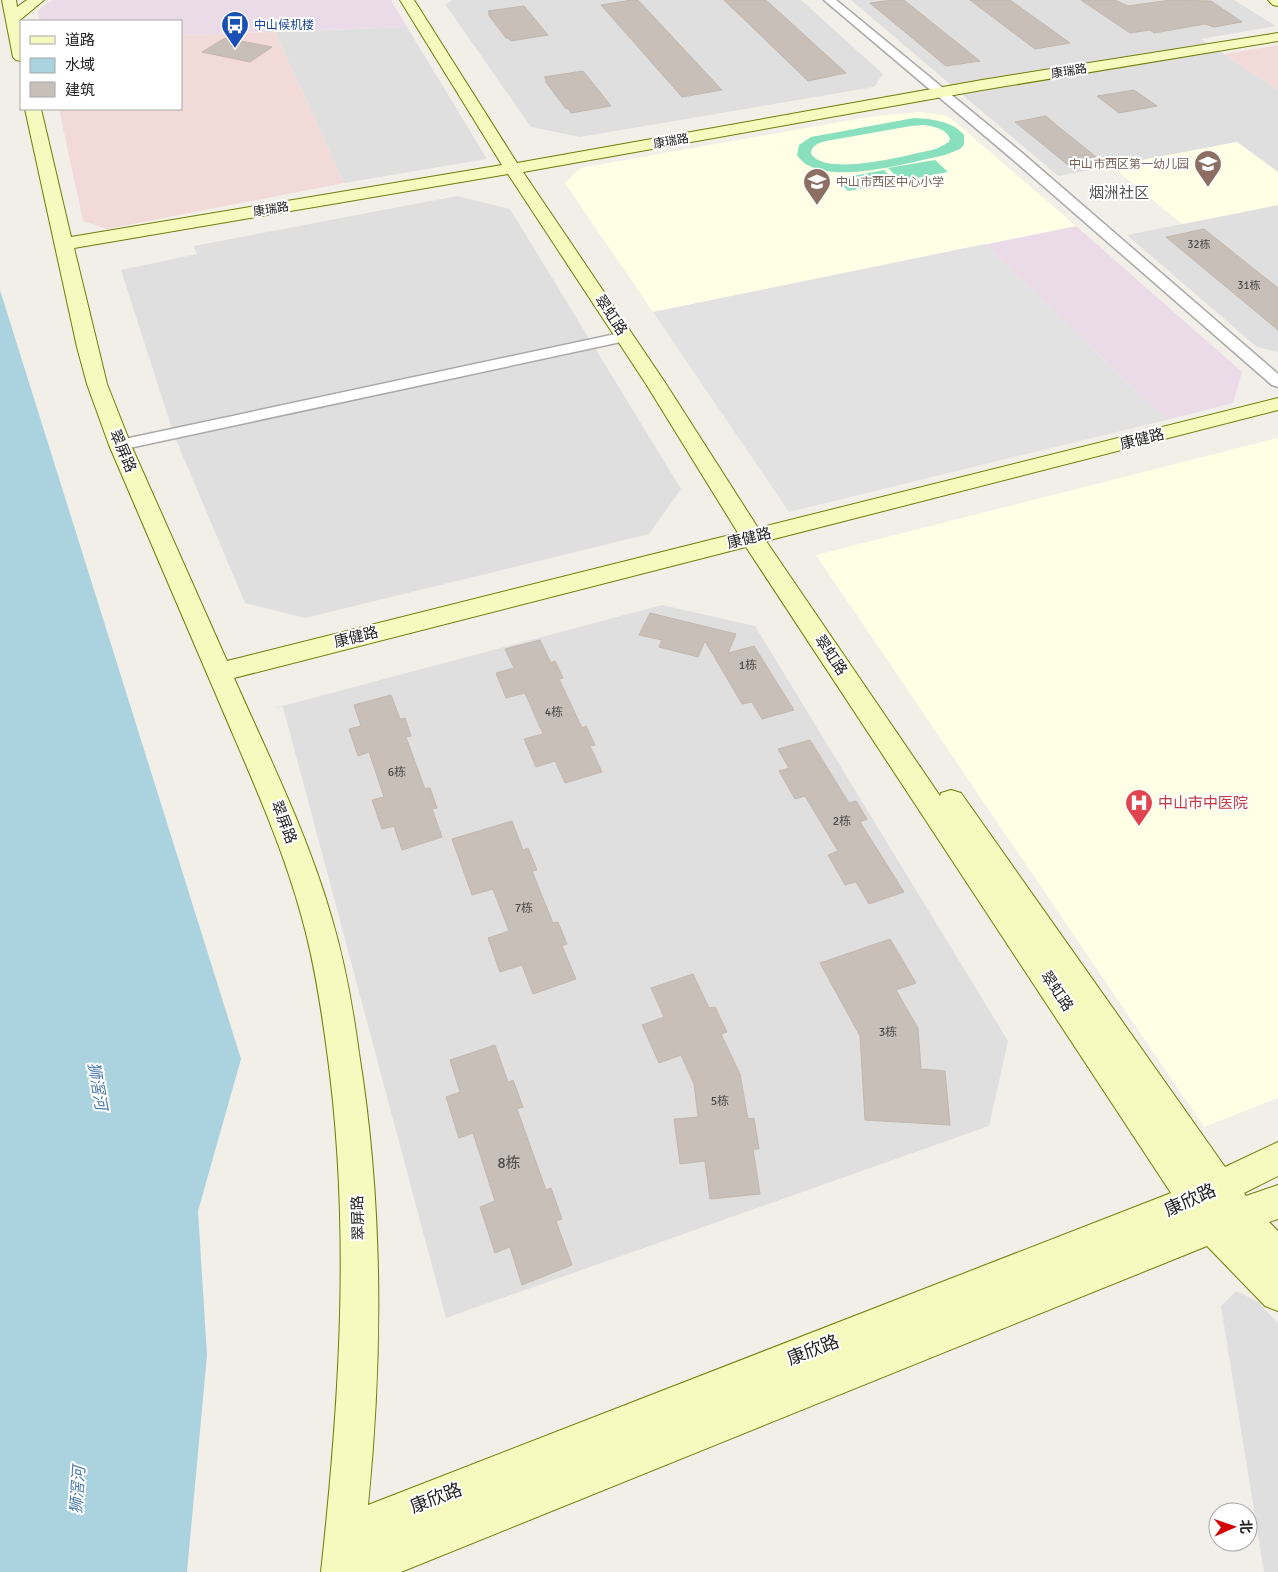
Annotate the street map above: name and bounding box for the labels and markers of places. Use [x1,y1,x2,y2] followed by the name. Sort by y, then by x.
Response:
[220,10,250,49] bus stop icon: 中山候机楼
[254,18,314,33] place label: 中山候机楼
[1193,149,1223,188] school or university icon: 中山市西区第一幼儿园
[1069,157,1189,172] place label: 中山市西区第一幼儿园
[802,167,832,206] school or university icon: 中山市西区中心小学
[836,175,944,190] place label: 中山市西区中心小学
[1124,788,1154,827] hospital icon: 中山市中医院
[1158,794,1248,812] place label: 中山市中医院

